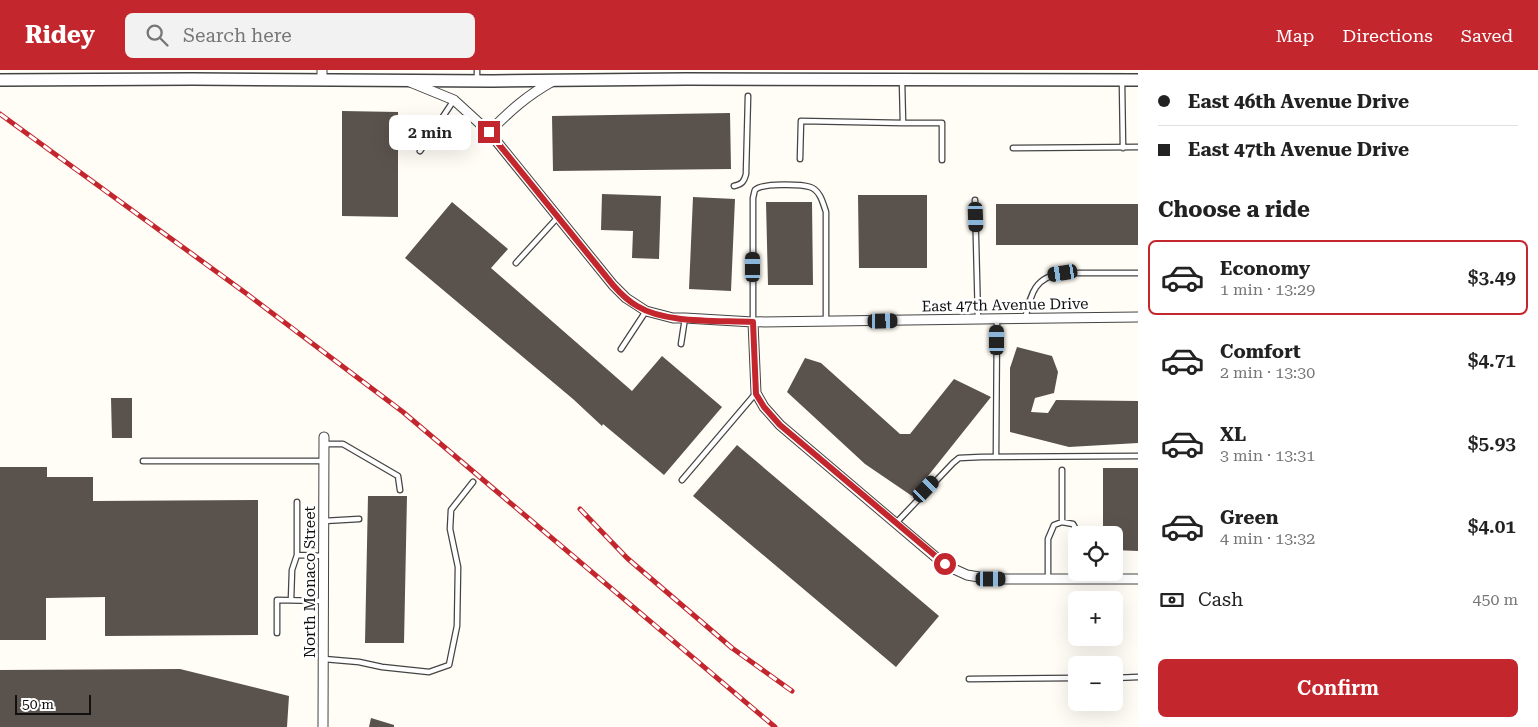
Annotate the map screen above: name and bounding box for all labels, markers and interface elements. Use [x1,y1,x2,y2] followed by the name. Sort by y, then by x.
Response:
[125,13,475,58] search box
[25,21,95,49] text: Ridey
[143,21,171,49] icon: search
[183,24,292,47] text: Search here
[1276,25,1314,46] text: Map
[1342,25,1433,46] text: Directions
[1461,25,1513,46] text: Saved
[1188,90,1409,113] text: East 46th Avenue Drive
[389,114,472,150] callout: 2 min
[478,121,500,143] route end
[408,123,452,142] text: 2 min
[1188,138,1409,161] text: East 47th Avenue Drive
[1158,197,1310,222] text: Choose a ride
[967,202,984,232] car
[745,252,760,282] car
[1160,255,1205,300] icon: car
[1220,257,1310,280] text: Economy
[1047,263,1078,283] car
[1468,266,1516,289] text: $3.49
[1220,280,1315,299] text: 1 min · 13:29
[921,295,1089,315] street label: East 47th Avenue Drive
[867,313,898,329] car
[989,325,1004,355] car
[1160,338,1205,383] icon: car
[1220,340,1301,363] text: Comfort
[1468,349,1516,372] text: $4.71
[1220,363,1315,382] text: 2 min · 13:30
[1160,421,1205,466] icon: car
[1220,423,1246,446] text: XL
[1468,432,1516,455] text: $5.93
[1220,446,1315,465] text: 3 min · 13:31
[910,473,941,505] car
[1160,504,1205,549] icon: car
[301,506,319,658] street label: North Monaco Street
[1220,506,1278,529] text: Green
[1468,515,1516,538] text: $4.01
[1068,526,1123,711] map controls
[1068,526,1123,581] button: locate
[1220,529,1315,548] text: 4 min · 13:32
[934,553,956,575] route start
[976,572,1006,587] car
[1158,586,1186,614] icon: cash
[1198,588,1243,611] text: Cash
[1472,590,1518,609] text: 450 m
[1068,591,1123,646] button: +
[1068,656,1123,711] button: −
[1158,659,1518,717] button: Confirm
[15,692,91,715] scale bar
[22,696,54,712] text: 50 m

